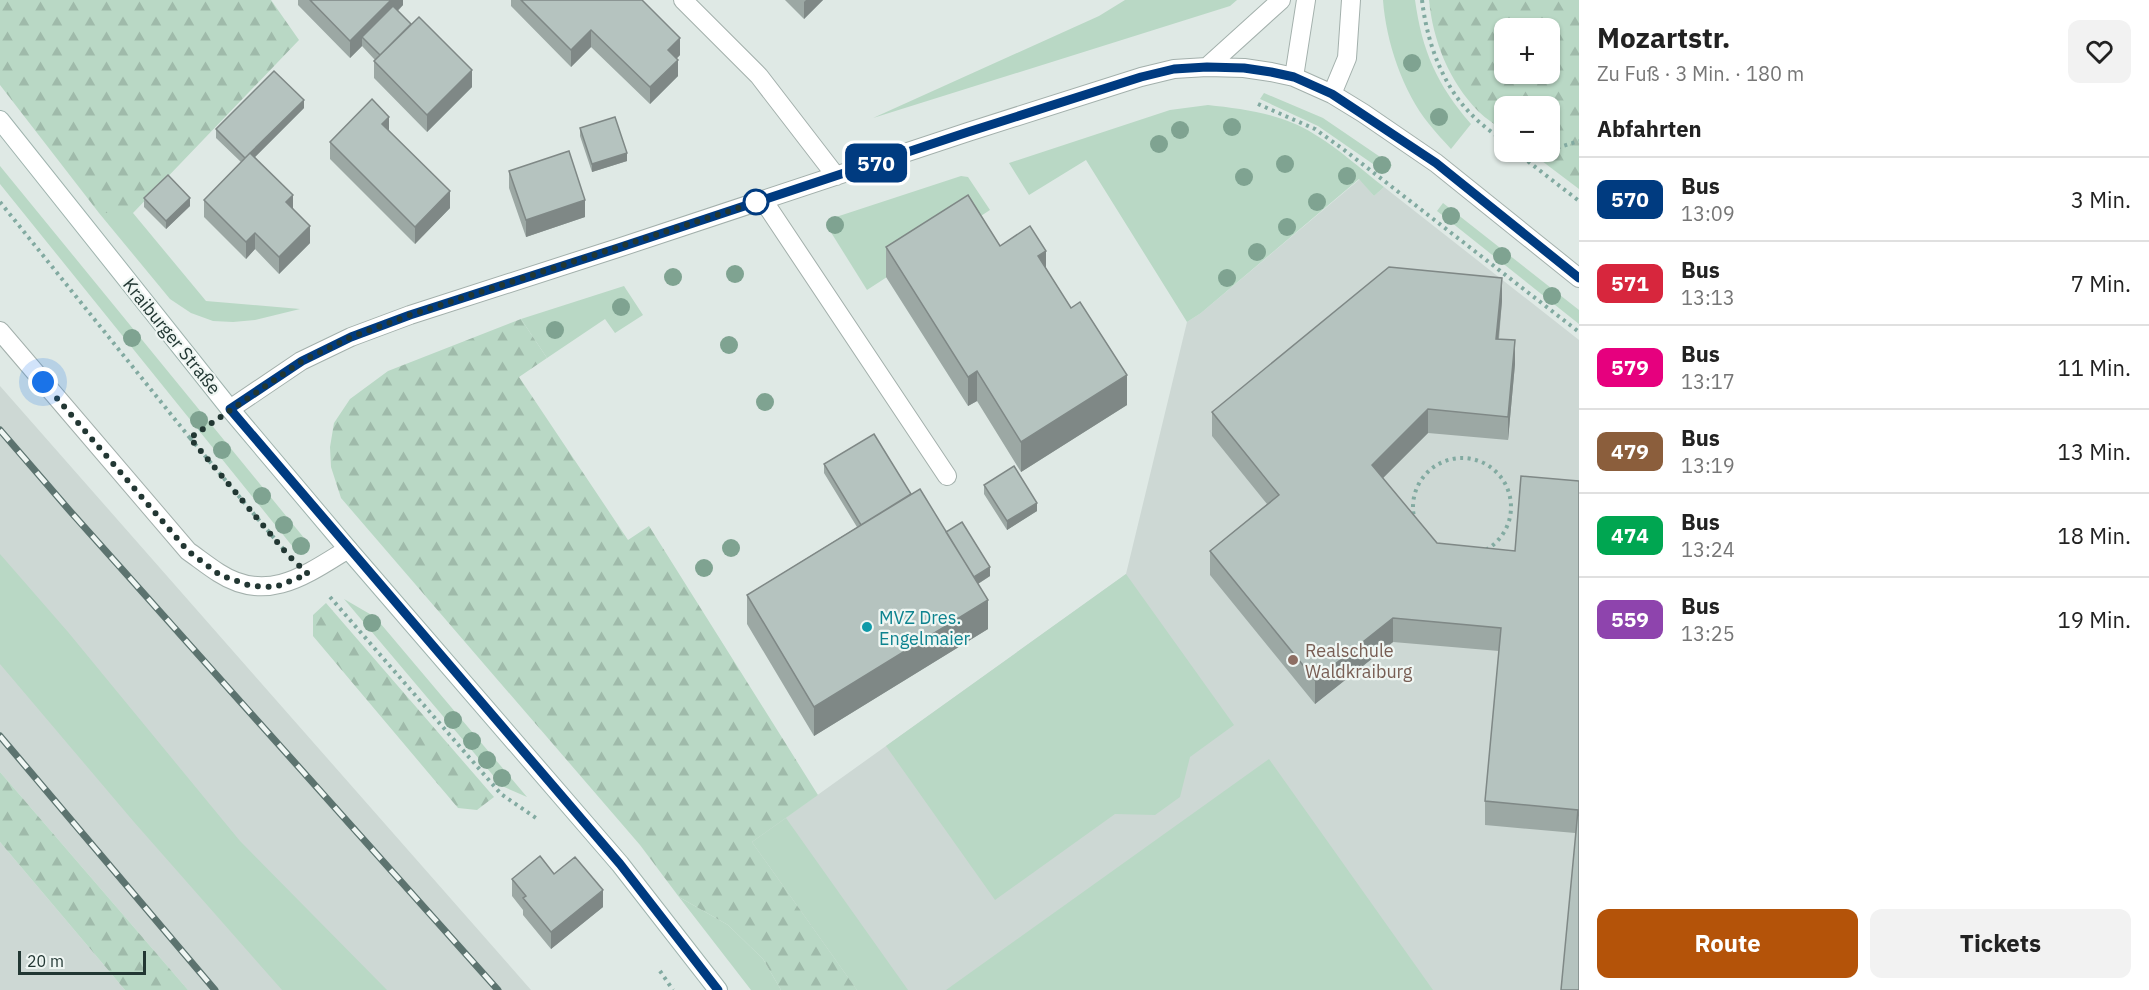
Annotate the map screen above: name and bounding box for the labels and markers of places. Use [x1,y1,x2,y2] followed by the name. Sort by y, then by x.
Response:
[743,189,769,215] unlabelled marker
[879,606,971,650] place label: MVZ Dres. Engelmaier
[860,620,874,634] marker: MVZ Dres. Engelmaier
[1305,639,1413,683] place label: Realschule Waldkraiburg
[1286,653,1300,667] marker: Realschule Waldkraiburg

